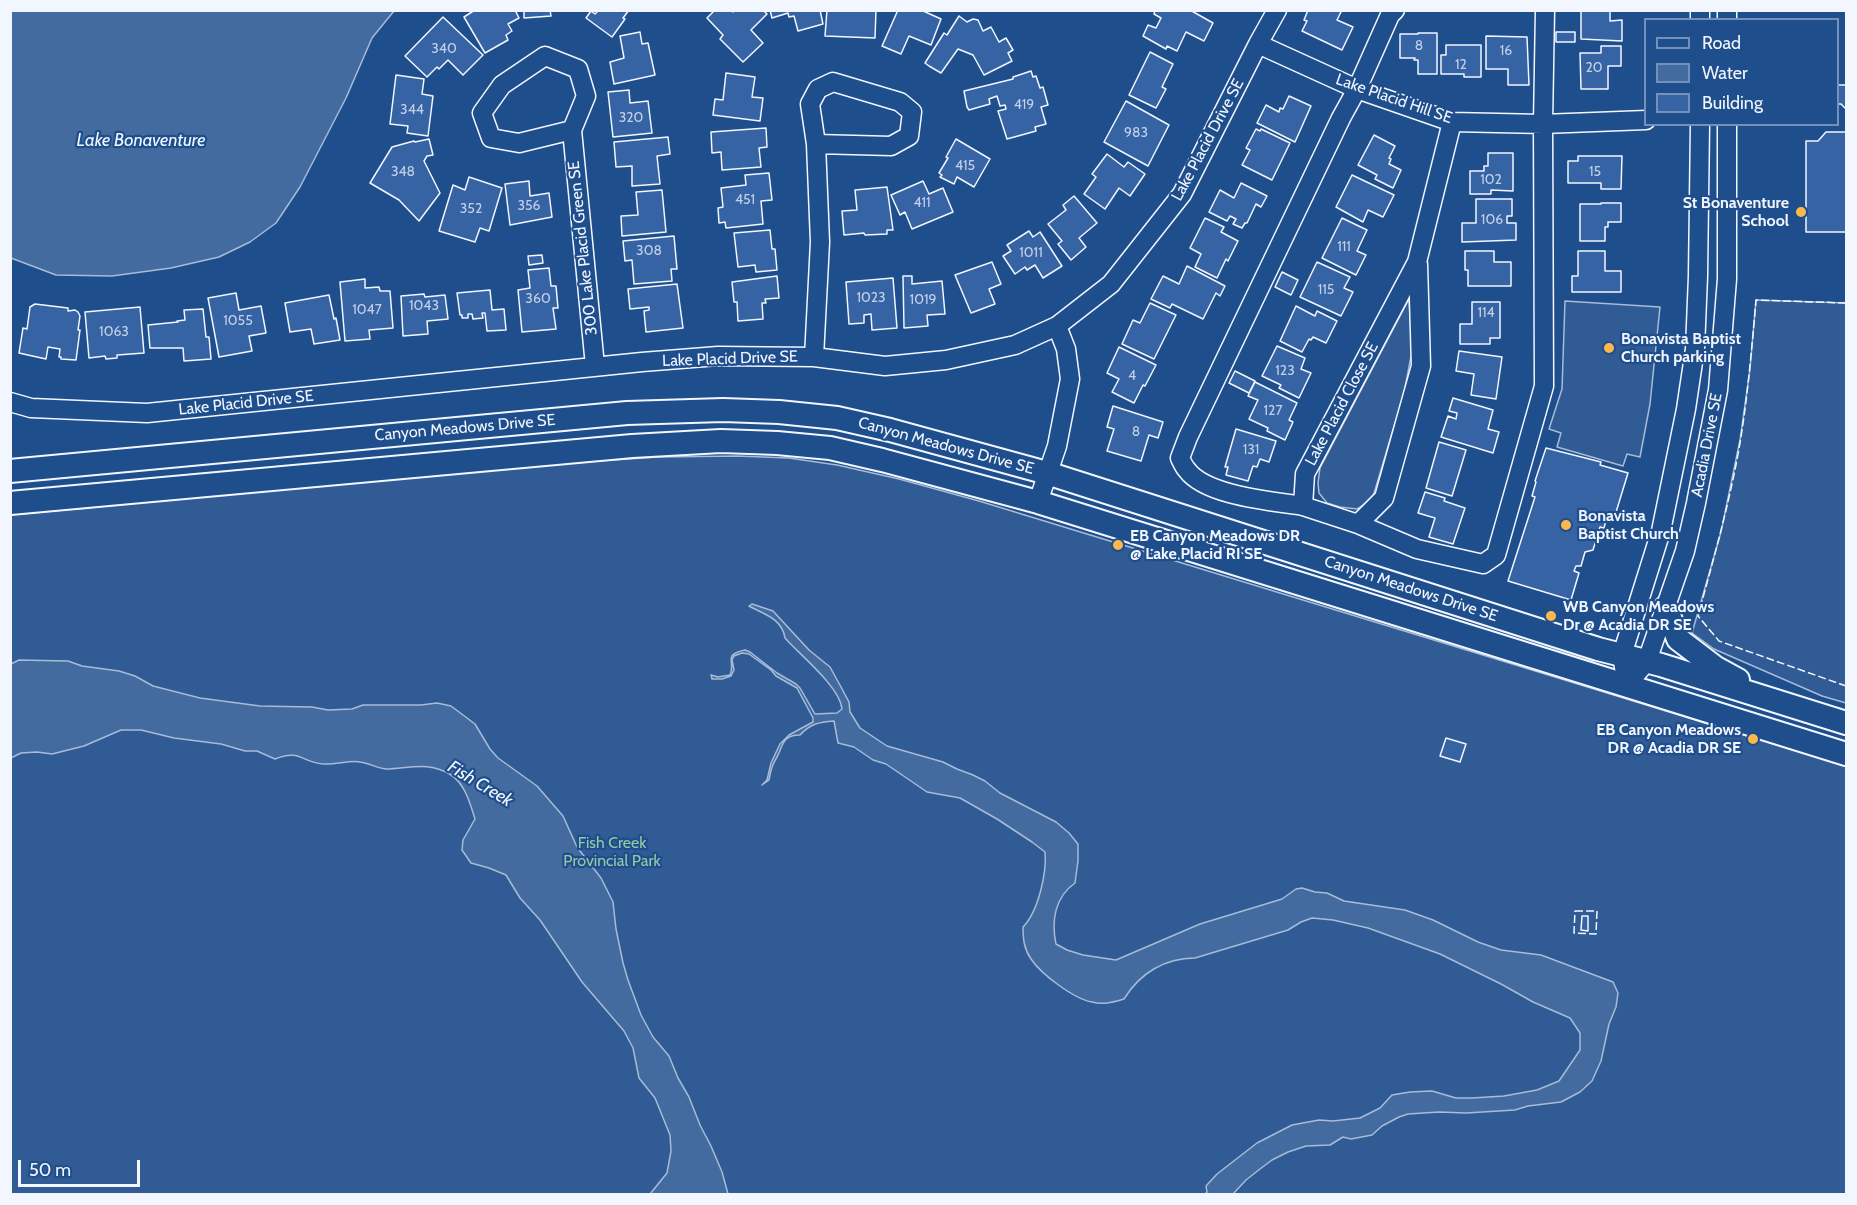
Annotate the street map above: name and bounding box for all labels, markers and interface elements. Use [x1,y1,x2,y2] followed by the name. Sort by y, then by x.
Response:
[1644,18,1839,126] legend
[1702,32,1741,54] text: Road
[1415,38,1423,54] house number: 8
[431,41,457,57] house number: 340
[1500,43,1512,59] house number: 16
[1455,57,1467,73] house number: 12
[1585,60,1603,76] house number: 20
[1702,62,1748,84] text: Water
[1333,70,1455,128] street label: Lake Placid Hill SE
[1168,76,1248,204] street label: Lake Placid Drive SE
[1702,92,1763,114] text: Building
[1014,97,1034,113] house number: 419
[400,102,424,118] house number: 344
[619,110,643,126] house number: 320
[1124,125,1148,141] house number: 983
[77,130,205,152] water label: Lake Bonaventure
[955,158,975,174] house number: 415
[564,160,602,336] street label: 300 Lake Placid Green SE
[391,164,415,180] house number: 348
[1589,164,1601,180] house number: 15
[1480,172,1502,188] house number: 102
[735,192,755,208] house number: 451
[1683,193,1789,231] place label: St Bonaventure School
[913,195,931,211] house number: 411
[517,198,541,214] house number: 356
[460,201,482,217] house number: 352
[1794,205,1808,219] marker: St Bonaventure School
[1481,212,1503,228] house number: 106
[1337,239,1351,255] house number: 111
[636,243,662,259] house number: 308
[1019,245,1043,261] house number: 1011
[1318,282,1334,298] house number: 115
[856,290,886,306] house number: 1023
[525,291,551,307] house number: 360
[910,292,936,308] house number: 1019
[409,298,439,314] house number: 1043
[352,302,382,318] house number: 1047
[1477,305,1495,321] house number: 114
[223,313,253,329] house number: 1055
[99,324,129,340] house number: 1063
[1621,329,1741,367] place label: Bonavista Baptist Church parking
[1301,339,1383,469] street label: Lake Placid Close SE
[1602,341,1616,355] marker: Bonavista Baptist Church parking
[662,347,798,371] street label: Lake Placid Drive SE
[1275,363,1295,379] house number: 123
[1128,368,1136,384] house number: 4
[178,386,314,420] street label: Lake Placid Drive SE
[1687,391,1727,499] street label: Acadia Drive SE
[1264,403,1282,419] house number: 127
[374,411,556,445] street label: Canyon Meadows Drive SE
[856,413,1036,479] street label: Canyon Meadows Drive SE
[1132,424,1140,440] house number: 8
[1243,442,1259,458] house number: 131
[1578,506,1679,544] place label: Bonavista Baptist Church
[1559,518,1573,532] marker: Bonavista Baptist Church
[1130,526,1300,564] place label: EB Canyon Meadows DR @ Lake Placid RI SE
[1111,538,1125,552] marker: EB Canyon Meadows DR @ Lake Placid RI SE
[1322,552,1500,626] street label: Canyon Meadows Drive SE
[1563,597,1714,635] place label: WB Canyon Meadows Dr @ Acadia DR SE
[1544,609,1558,623] marker: WB Canyon Meadows Dr @ Acadia DR SE
[1596,720,1741,758] place label: EB Canyon Meadows DR @ Acadia DR SE
[1746,732,1760,746] marker: EB Canyon Meadows DR @ Acadia DR SE
[444,756,516,812] water label: Fish Creek
[563,833,661,871] park label: Fish Creek Provincial Park
[21,1148,142,1186] scale bar
[29,1159,71,1181] text: 50 m

